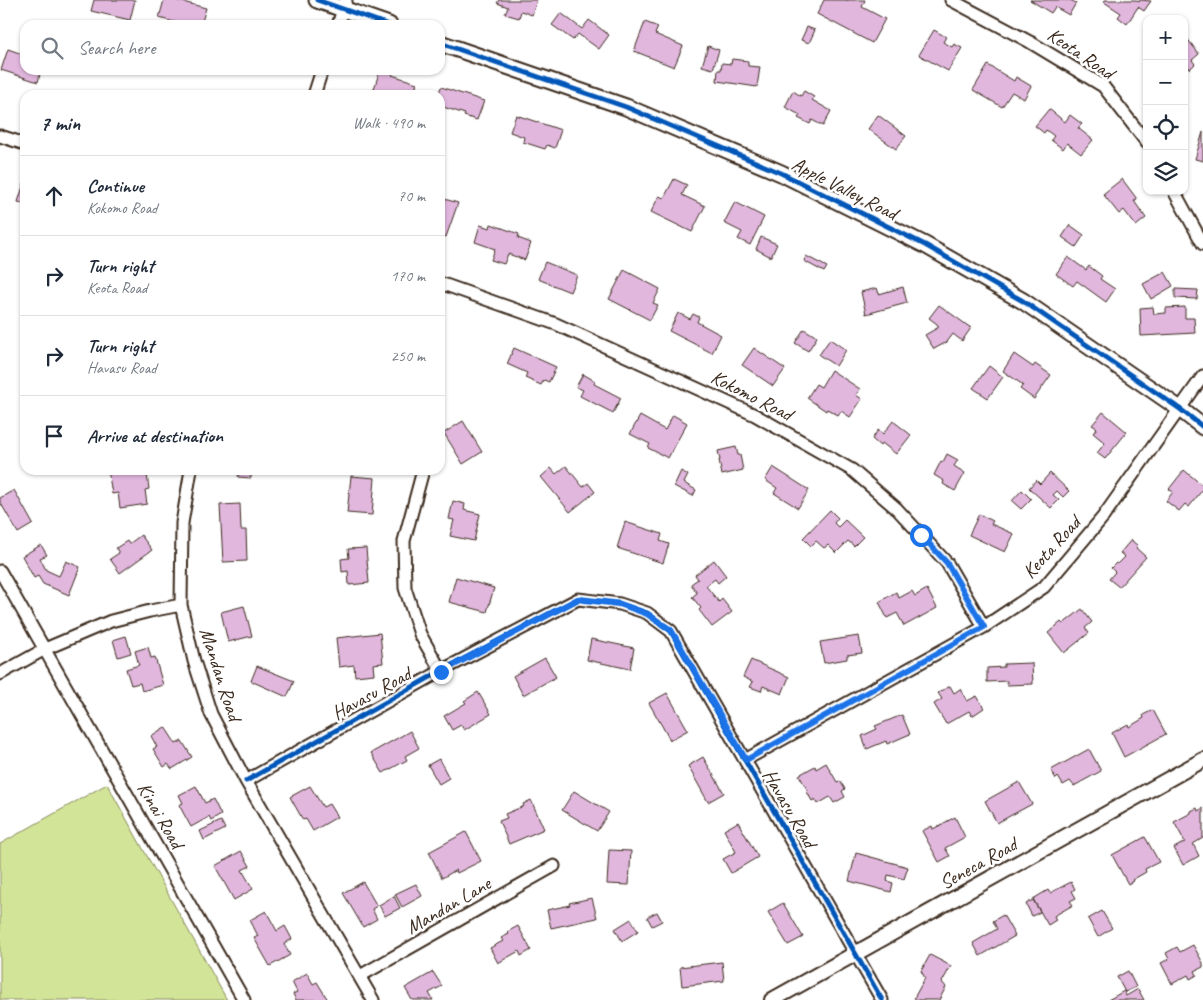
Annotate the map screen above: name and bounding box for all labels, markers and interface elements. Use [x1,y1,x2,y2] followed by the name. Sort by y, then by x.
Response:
[1143,15,1188,195] map controls
[1143,15,1188,60] button: +
[20,20,445,75] search box
[1043,22,1122,87] street label: Keota Road
[38,34,66,62] icon: search
[78,36,155,60] text: Search here
[1143,60,1188,105] button: −
[1143,105,1188,150] button: locate
[40,110,80,136] text: 7 min
[353,113,425,133] text: Walk · 490 m
[1143,150,1188,195] button: layers
[788,151,905,227] street label: Apple Valley Road
[87,174,144,198] text: Continue
[40,182,68,210] icon: ahead
[398,186,425,206] text: 70 m
[87,198,157,218] text: Kokomo Road
[87,254,154,278] text: Turn right
[40,262,68,290] icon: right
[391,266,425,286] text: 170 m
[87,278,147,298] text: Keota Road
[87,334,154,358] text: Turn right
[40,342,68,370] icon: right
[391,346,425,366] text: 250 m
[87,358,156,378] text: Havasu Road
[707,364,799,428] street label: Kokomo Road
[40,422,68,450] icon: arrive
[87,424,223,448] text: Arrive at destination
[1017,509,1088,584] street label: Keota Road
[910,524,933,547] route start
[194,625,248,727] street label: Mandan Road
[327,660,418,725] street label: Havasu Road
[430,661,453,684] route end
[757,764,824,855] street label: Havasu Road
[132,778,191,856] street label: Kinai Road
[935,830,1024,895] street label: Seneca Road
[401,870,497,940] street label: Mandan Lane

